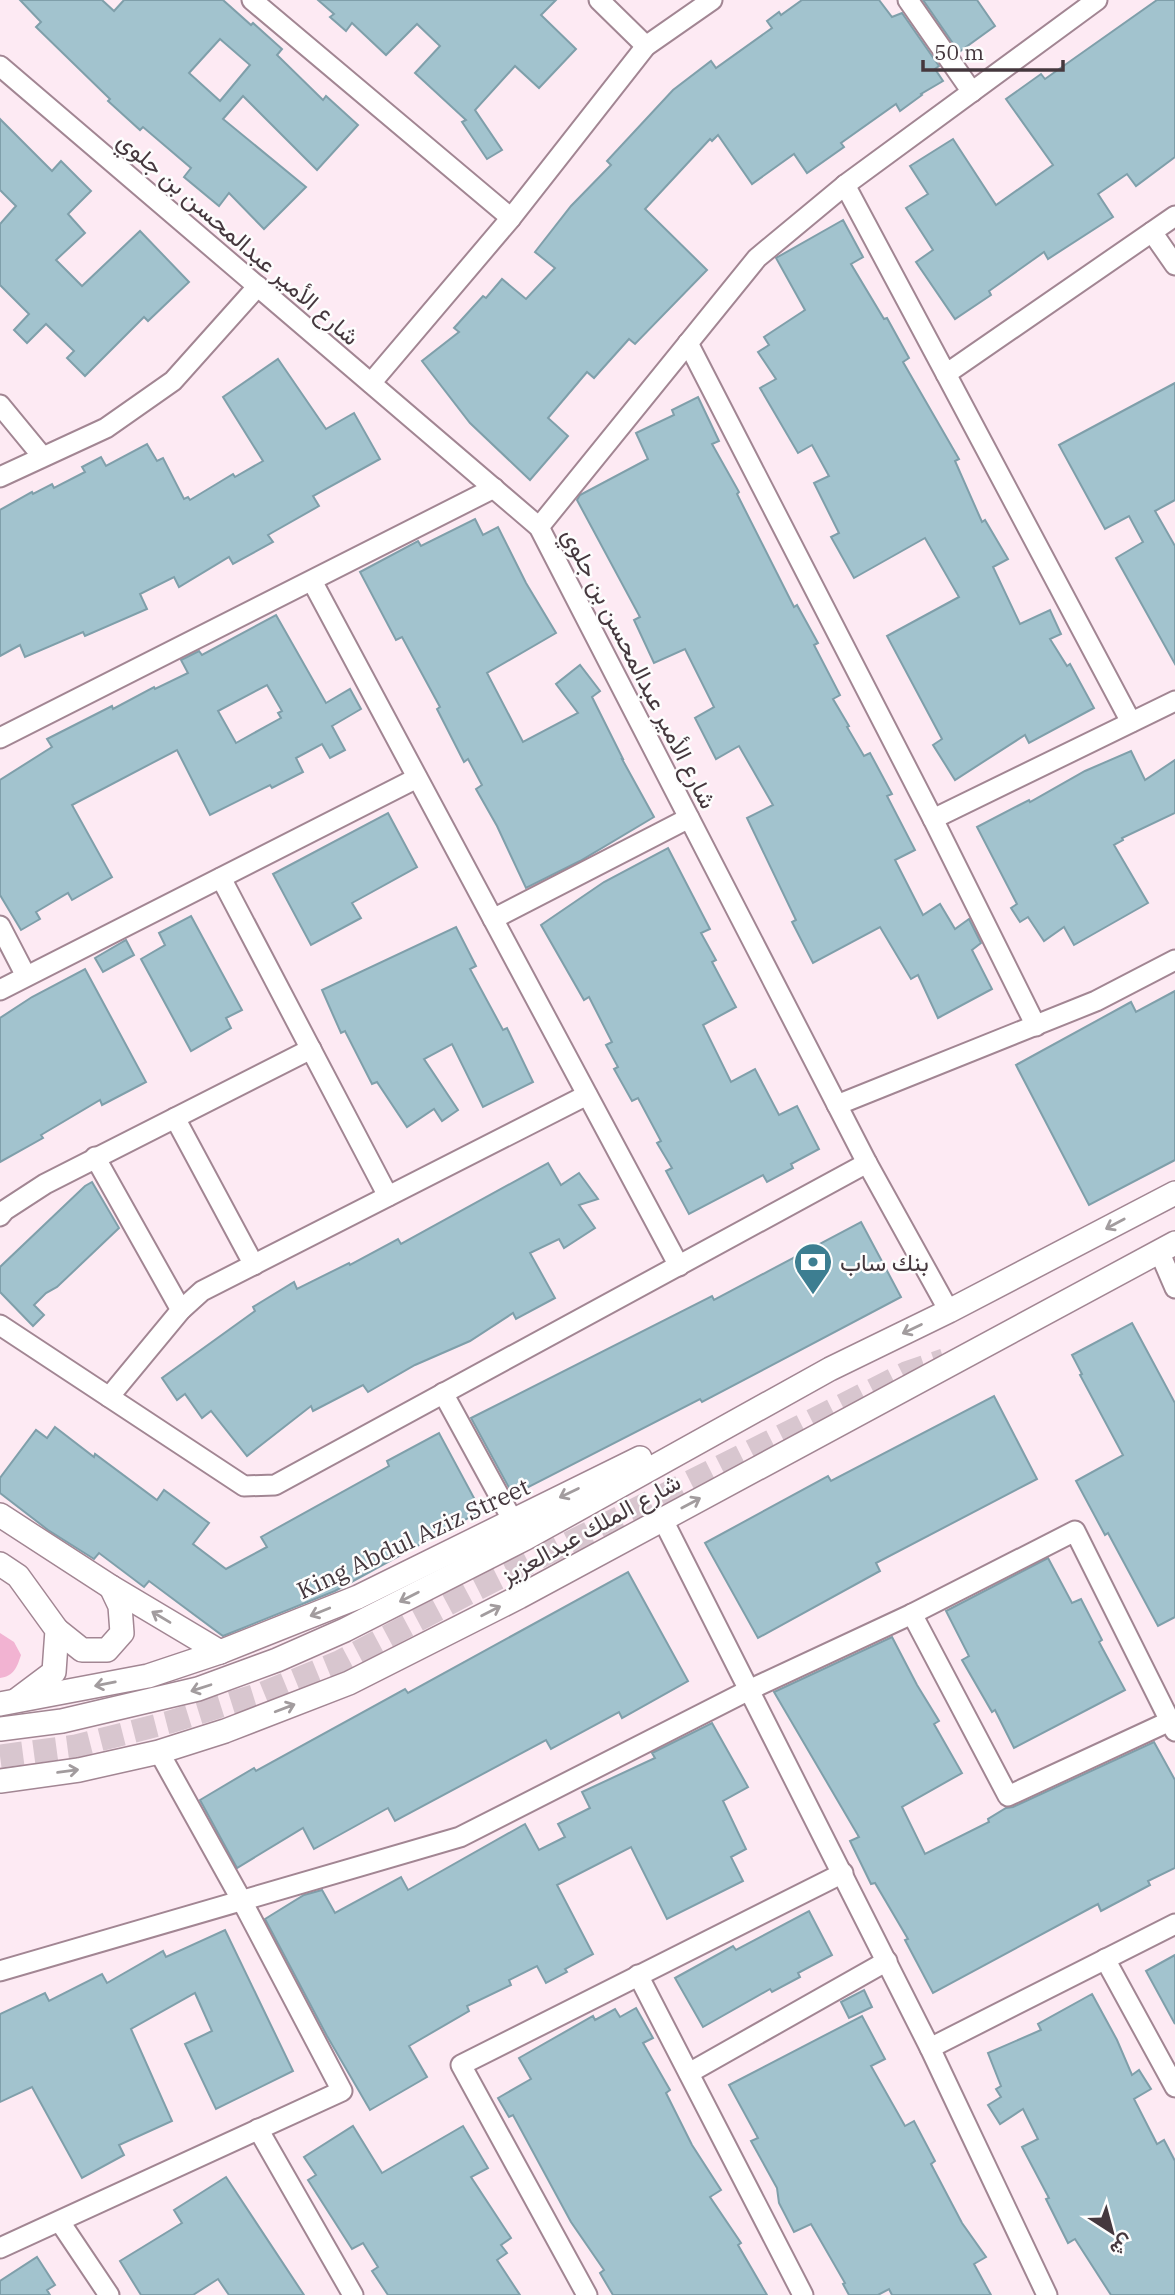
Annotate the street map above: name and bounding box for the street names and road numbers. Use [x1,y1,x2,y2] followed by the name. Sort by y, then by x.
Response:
[109,124,367,355] street label: شارع الأمير عبدالمحسن بن جلوي
[552,522,725,816] street label: شارع الأمير عبدالمحسن بن جلوي
[493,1465,686,1592] street label: شارع الملك عبدالعزيز
[291,1470,535,1606] street label: King Abdul Aziz Street

